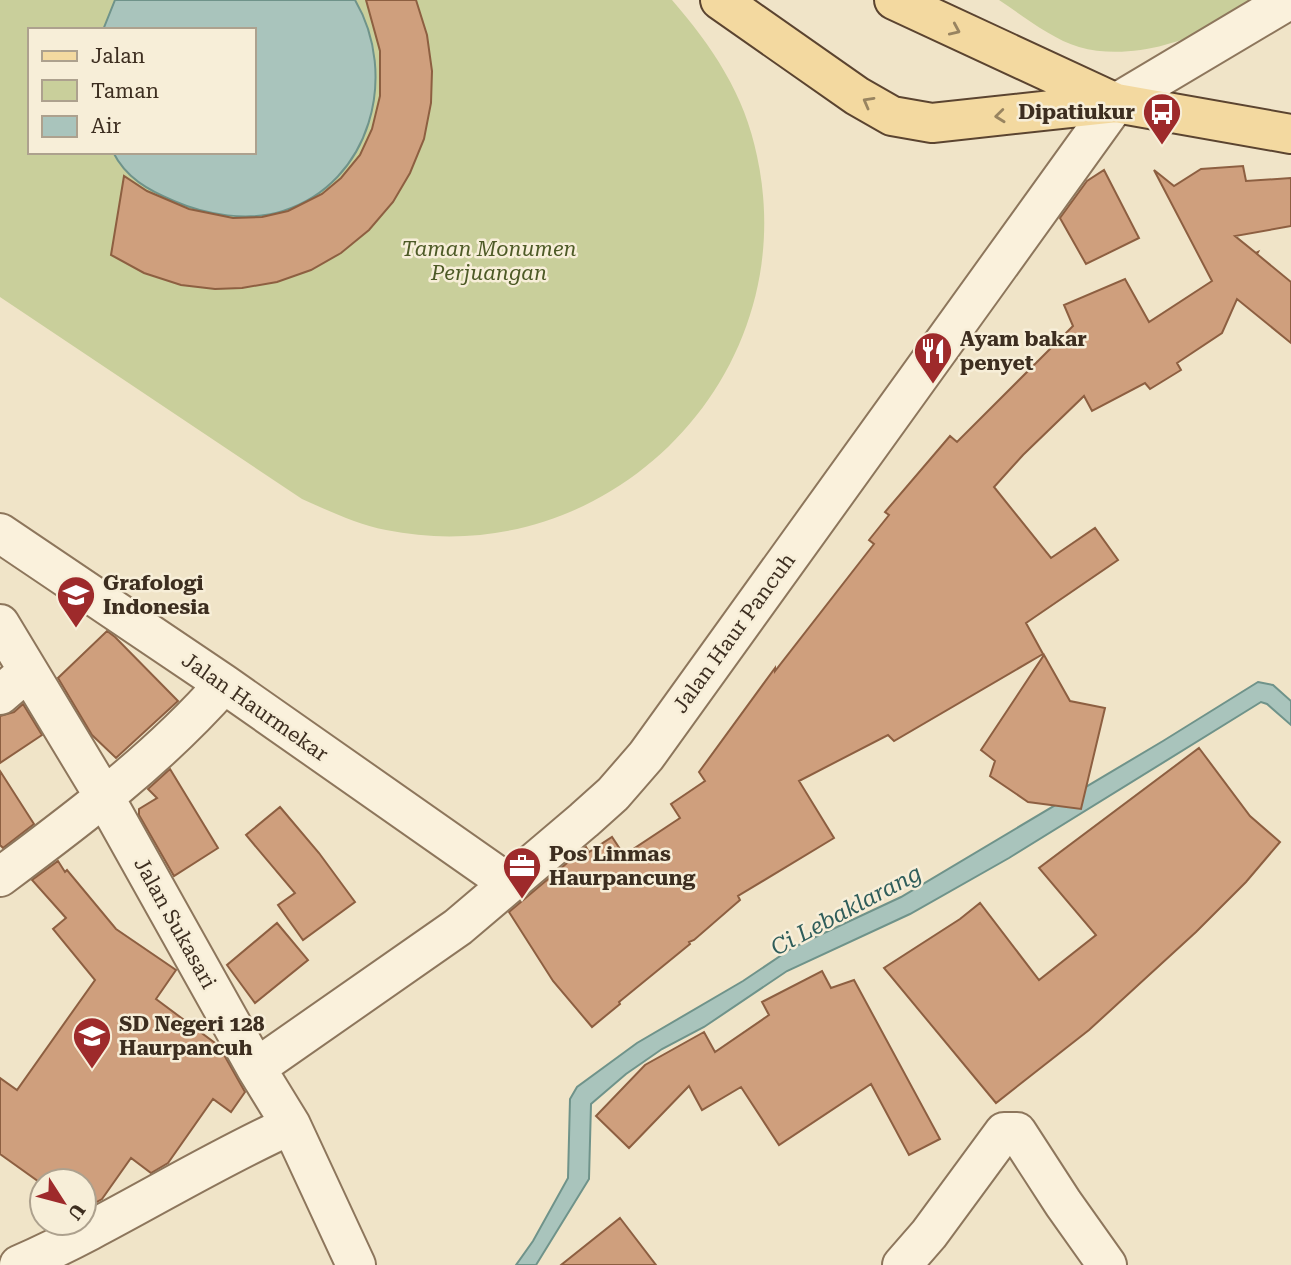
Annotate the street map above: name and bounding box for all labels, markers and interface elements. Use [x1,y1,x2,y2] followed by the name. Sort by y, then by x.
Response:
[948,22,960,36] one-way arrow
[28,28,256,154] legend
[91,44,146,68] text: Jalan
[91,79,160,103] text: Taman
[1141,91,1183,146] bus stop icon: Dipatiukur
[863,97,875,110] one-way arrow
[1018,100,1135,124] place label: Dipatiukur
[994,108,1005,123] one-way arrow
[91,114,121,138] text: Air
[401,237,577,285] park label: Taman Monumen Perjuangan
[960,327,1087,375] place label: Ayam bakar penyet
[912,330,954,385] restaurant icon: Ayam bakar penyet
[668,548,800,717] street label: Jalan Haur Pancuh
[103,571,210,619] place label: Grafologi Indonesia
[55,574,97,629] school or university icon: Grafologi Indonesia
[177,648,333,767] street label: Jalan Haurmekar
[549,842,695,890] place label: Pos Linmas Haurpancung
[501,845,543,900] office icon: Pos Linmas Haurpancung
[129,853,221,993] street label: Jalan Sukasari
[766,859,926,961] water label: Ci Lebaklarang
[119,1012,265,1060] place label: SD Negeri 128 Haurpancuh
[71,1015,113,1070] school or university icon: SD Negeri 128 Haurpancuh
[28,1167,98,1237] north arrow
[63,1199,90,1225] text: U

